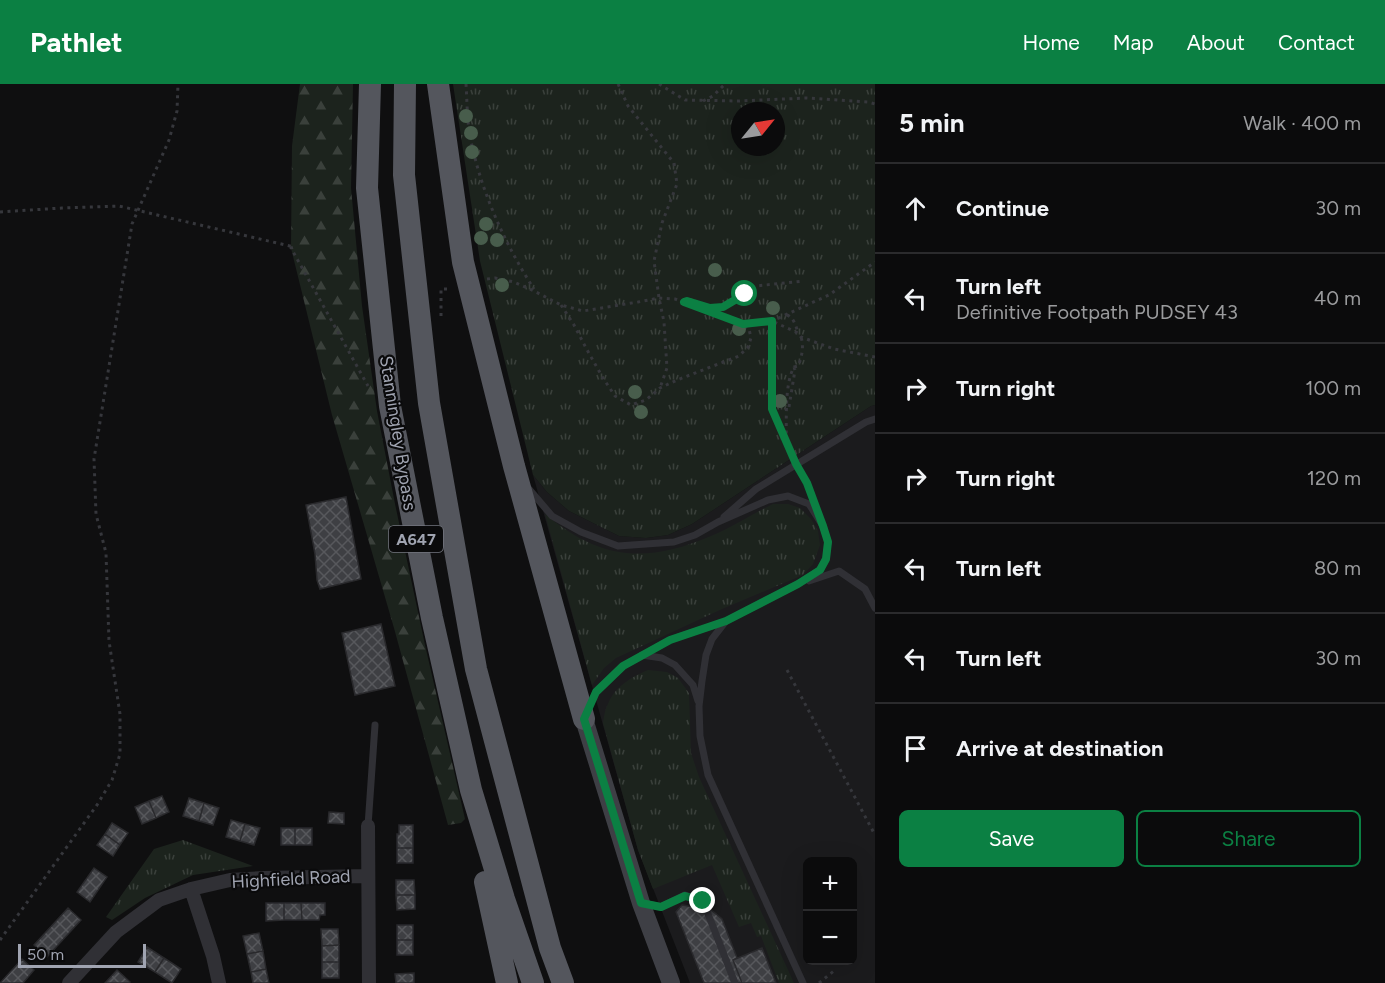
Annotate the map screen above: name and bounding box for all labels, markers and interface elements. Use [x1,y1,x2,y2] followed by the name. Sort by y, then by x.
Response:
[30,25,122,59] text: Pathlet
[1023,30,1080,55] text: Home
[1113,30,1154,55] text: Map
[1187,30,1245,55] text: About
[1278,30,1355,55] text: Contact
[731,102,785,156] north arrow
[899,107,965,139] text: 5 min
[1243,111,1361,135] text: Walk · 400 m
[899,192,932,225] icon: ahead
[956,195,1049,222] text: Continue
[1315,196,1361,220] text: 30 m
[956,273,1042,300] text: Turn left
[731,280,757,306] route start
[899,282,932,315] icon: left
[1314,286,1361,310] text: 40 m
[956,300,1238,324] text: Definitive Footpath PUDSEY 43
[375,354,421,512] street label: Stanningley Bypass
[899,372,932,405] icon: right
[956,375,1055,402] text: Turn right
[1305,376,1361,400] text: 100 m
[899,462,932,495] icon: right
[956,465,1055,492] text: Turn right
[1307,466,1361,490] text: 120 m
[389,526,443,552] road number: A647
[899,552,932,585] icon: left
[956,555,1042,582] text: Turn left
[1314,556,1361,580] text: 80 m
[899,642,932,675] icon: left
[956,645,1042,672] text: Turn left
[1315,646,1361,670] text: 30 m
[899,732,932,765] icon: arrive
[956,735,1164,762] text: Arrive at destination
[899,810,1124,867] button: Save
[1136,810,1361,867] button: Share
[803,857,857,965] map controls
[803,857,857,911] button: +
[231,865,351,893] street label: Highfield Road
[689,887,715,913] route end
[803,911,857,965] button: −
[18,941,146,968] scale bar
[27,945,64,964] text: 50 m

